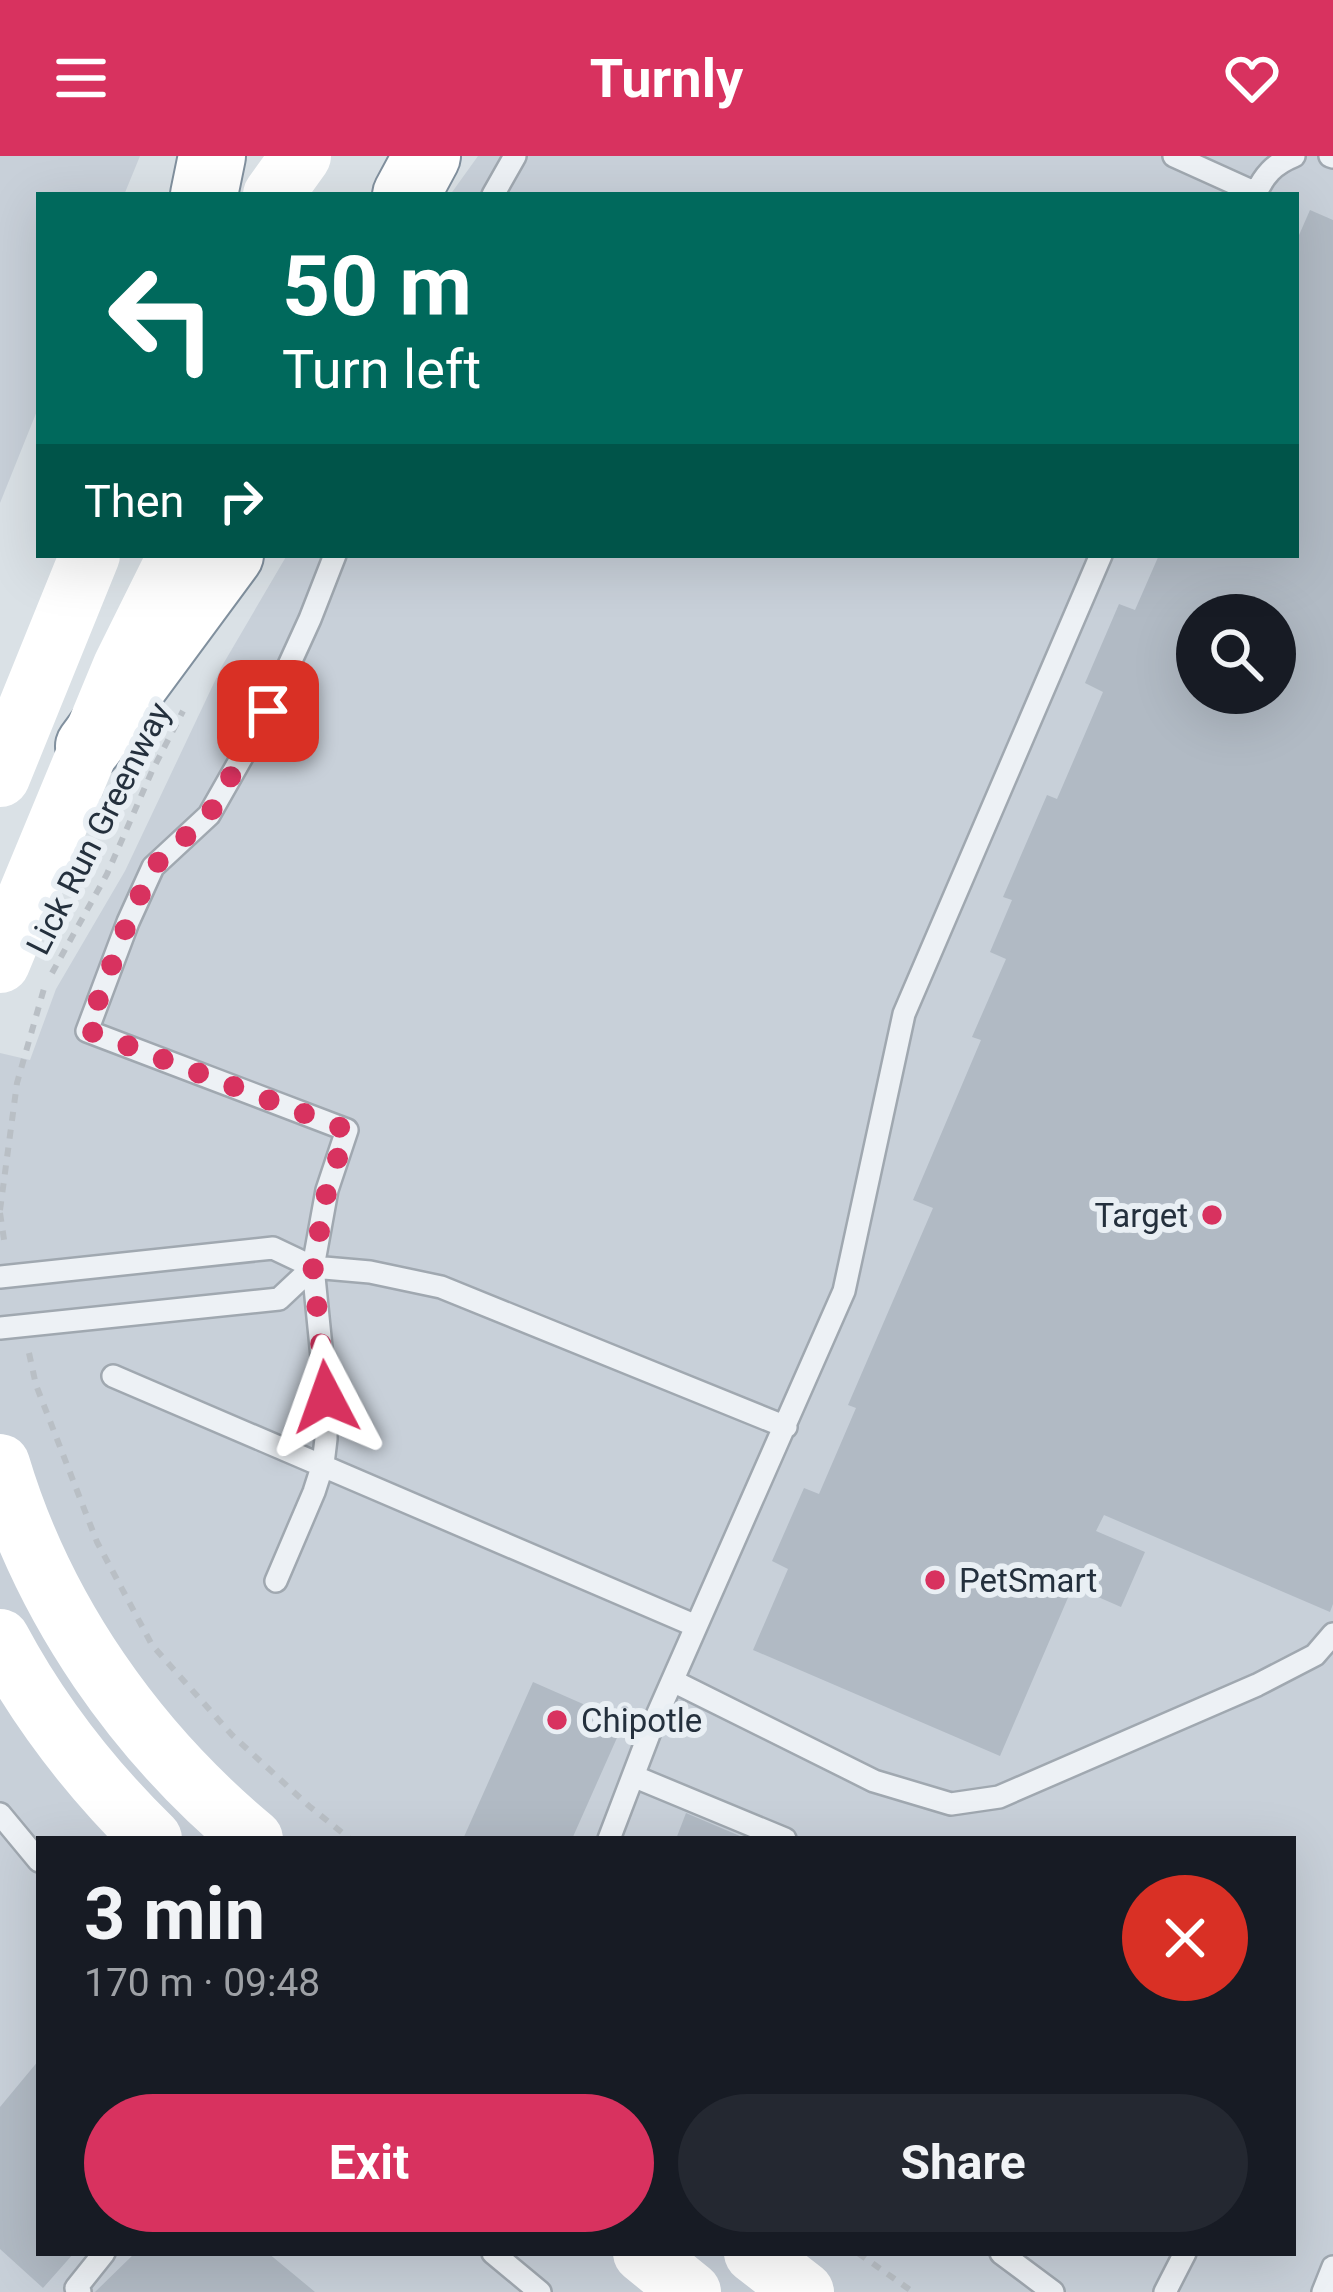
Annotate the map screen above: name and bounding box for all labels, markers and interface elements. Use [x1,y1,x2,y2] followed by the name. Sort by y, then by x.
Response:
[48,45,114,111] icon: menu
[1219,45,1285,111] icon: heart
[590,47,743,110] text: Turnly
[282,237,472,336] text: 50 m
[84,240,240,396] icon: left
[282,338,481,401] text: Turn left
[208,468,274,534] icon: right
[84,475,184,528] text: Then
[1176,594,1296,714] map controls
[1176,594,1296,714] button: search
[217,660,319,762] pin
[235,678,301,744] icon: arrive
[18,695,179,961] street label: Lick Run Greenway
[1094,1196,1188,1235] place label: Target
[1199,1202,1225,1228] marker: Target
[263,1334,389,1460] position arrow
[959,1561,1097,1600] place label: PetSmart
[922,1567,948,1593] marker: PetSmart
[581,1701,702,1740] place label: Chipotle
[544,1707,570,1733] marker: Chipotle
[84,1872,265,1957] text: 3 min
[1122,1875,1248,2001] button: close
[84,1960,320,2006] text: 170 m · 09:48
[84,2094,654,2232] button: Exit
[678,2094,1248,2232] button: Share

